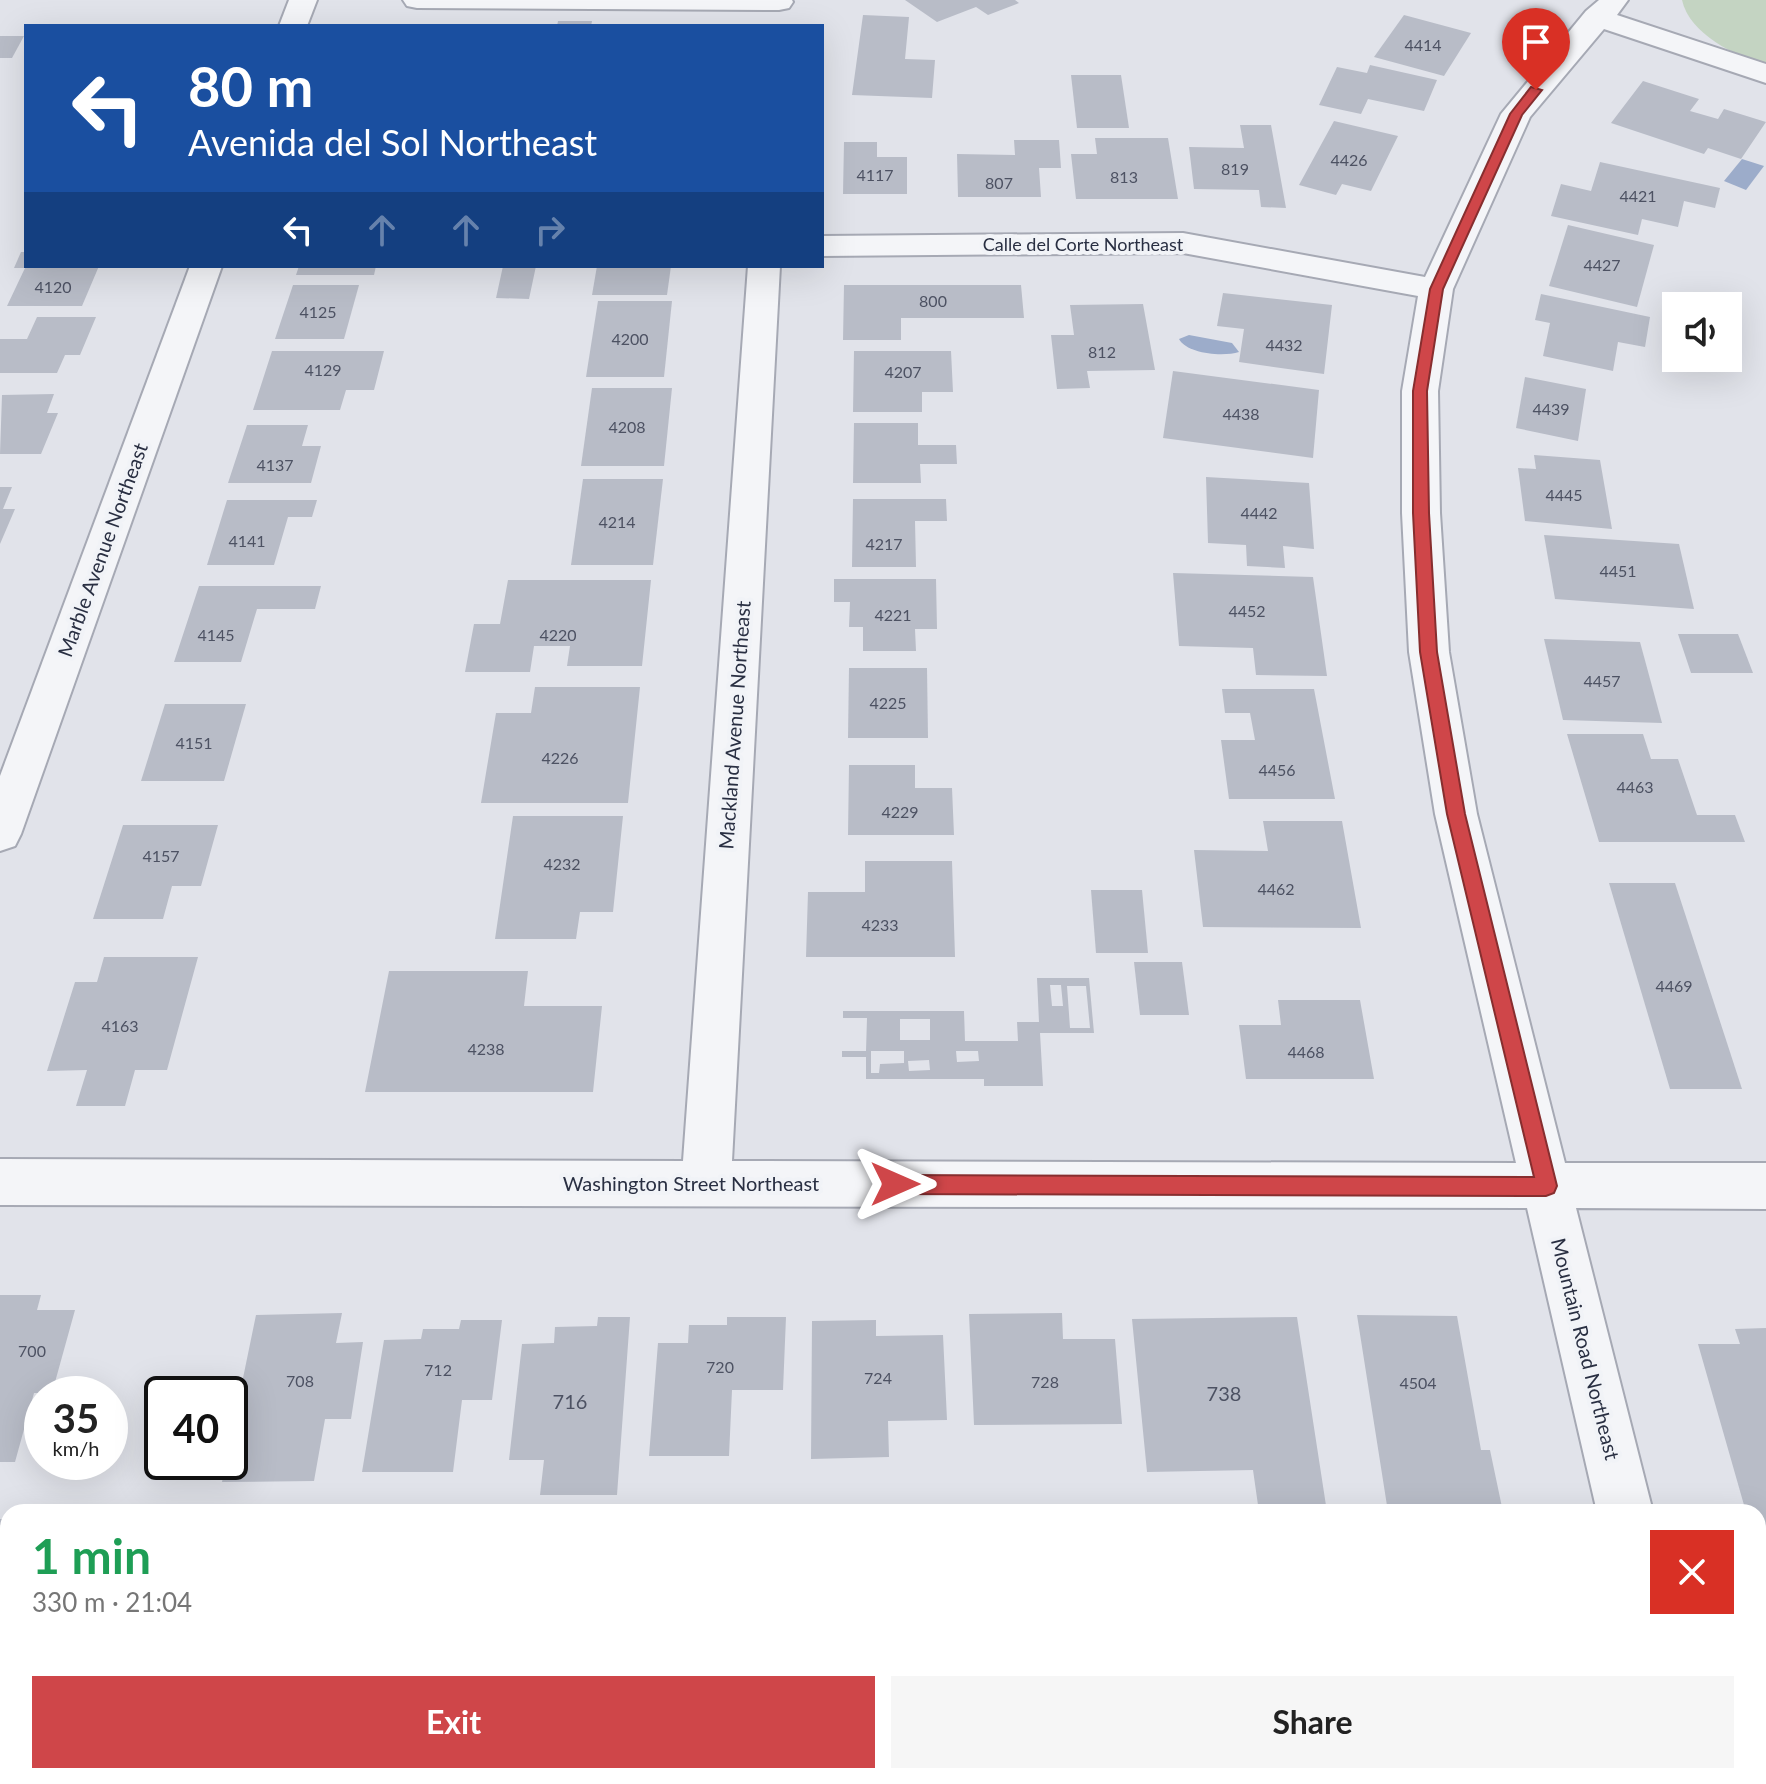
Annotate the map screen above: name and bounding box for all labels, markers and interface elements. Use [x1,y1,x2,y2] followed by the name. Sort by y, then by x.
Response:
[1502,8,1570,90] pin
[1514,20,1558,64] icon: arrive
[1404,35,1442,54] house number: 4414
[188,52,313,119] text: 80 m
[56,56,160,160] icon: left
[188,120,597,164] text: Avenida del Sol Northeast
[1330,150,1368,169] house number: 4426
[1221,159,1249,178] house number: 819
[856,165,894,184] house number: 4117
[1110,167,1138,186] house number: 813
[985,173,1013,192] house number: 807
[1619,186,1657,205] house number: 4421
[276,208,320,252] icon: left
[360,208,404,252] icon: ahead
[444,208,488,252] icon: ahead
[528,208,572,252] icon: right
[983,233,1184,255] street label: Calle del Corte Northeast
[1583,255,1621,274] house number: 4427
[34,277,72,296] house number: 4120
[919,291,947,310] house number: 800
[1662,292,1742,372] map controls
[1662,292,1742,372] button: sound
[299,302,337,321] house number: 4125
[611,329,649,348] house number: 4200
[1265,335,1303,354] house number: 4432
[1088,342,1116,361] house number: 812
[304,360,342,379] house number: 4129
[884,362,922,381] house number: 4207
[1532,399,1570,418] house number: 4439
[1222,404,1260,423] house number: 4438
[608,417,646,436] house number: 4208
[52,439,152,660] street label: Marble Avenue Northeast
[256,455,294,474] house number: 4137
[1545,485,1583,504] house number: 4445
[1240,503,1278,522] house number: 4442
[598,512,636,531] house number: 4214
[228,531,266,550] house number: 4141
[865,534,903,553] house number: 4217
[1599,561,1637,580] house number: 4451
[713,600,755,850] street label: Mackland Avenue Northeast
[1228,601,1266,620] house number: 4452
[874,605,912,624] house number: 4221
[197,625,235,644] house number: 4145
[539,625,577,644] house number: 4220
[1583,671,1621,690] house number: 4457
[869,693,907,712] house number: 4225
[175,733,213,752] house number: 4151
[541,748,579,767] house number: 4226
[1258,760,1296,779] house number: 4456
[1616,777,1654,796] house number: 4463
[881,802,919,821] house number: 4229
[142,846,180,865] house number: 4157
[543,854,581,873] house number: 4232
[1257,879,1295,898] house number: 4462
[861,915,899,934] house number: 4233
[1655,976,1693,995] house number: 4469
[101,1016,139,1035] house number: 4163
[467,1039,505,1058] house number: 4238
[1287,1042,1325,1061] house number: 4468
[853,1142,937,1226] position arrow
[563,1171,819,1195] street label: Washington Street Northeast
[1547,1235,1625,1462] street label: Mountain Road Northeast
[18,1341,46,1360] house number: 700
[706,1357,734,1376] house number: 720
[424,1360,452,1379] house number: 712
[864,1368,892,1387] house number: 724
[286,1371,314,1390] house number: 708
[1031,1372,1059,1391] house number: 728
[1399,1373,1437,1392] house number: 4504
[144,1376,248,1480] speed limit sign: 40
[1207,1381,1241,1405] house number: 738
[553,1389,587,1413] house number: 716
[53,1394,99,1442] text: 35
[53,1436,99,1460] text: km/h
[32,1527,151,1584] text: 1 min
[1650,1530,1734,1614] button: close
[32,1586,192,1618] text: 330 m · 21:04
[32,1676,875,1768] button: Exit
[891,1676,1734,1768] button: Share

